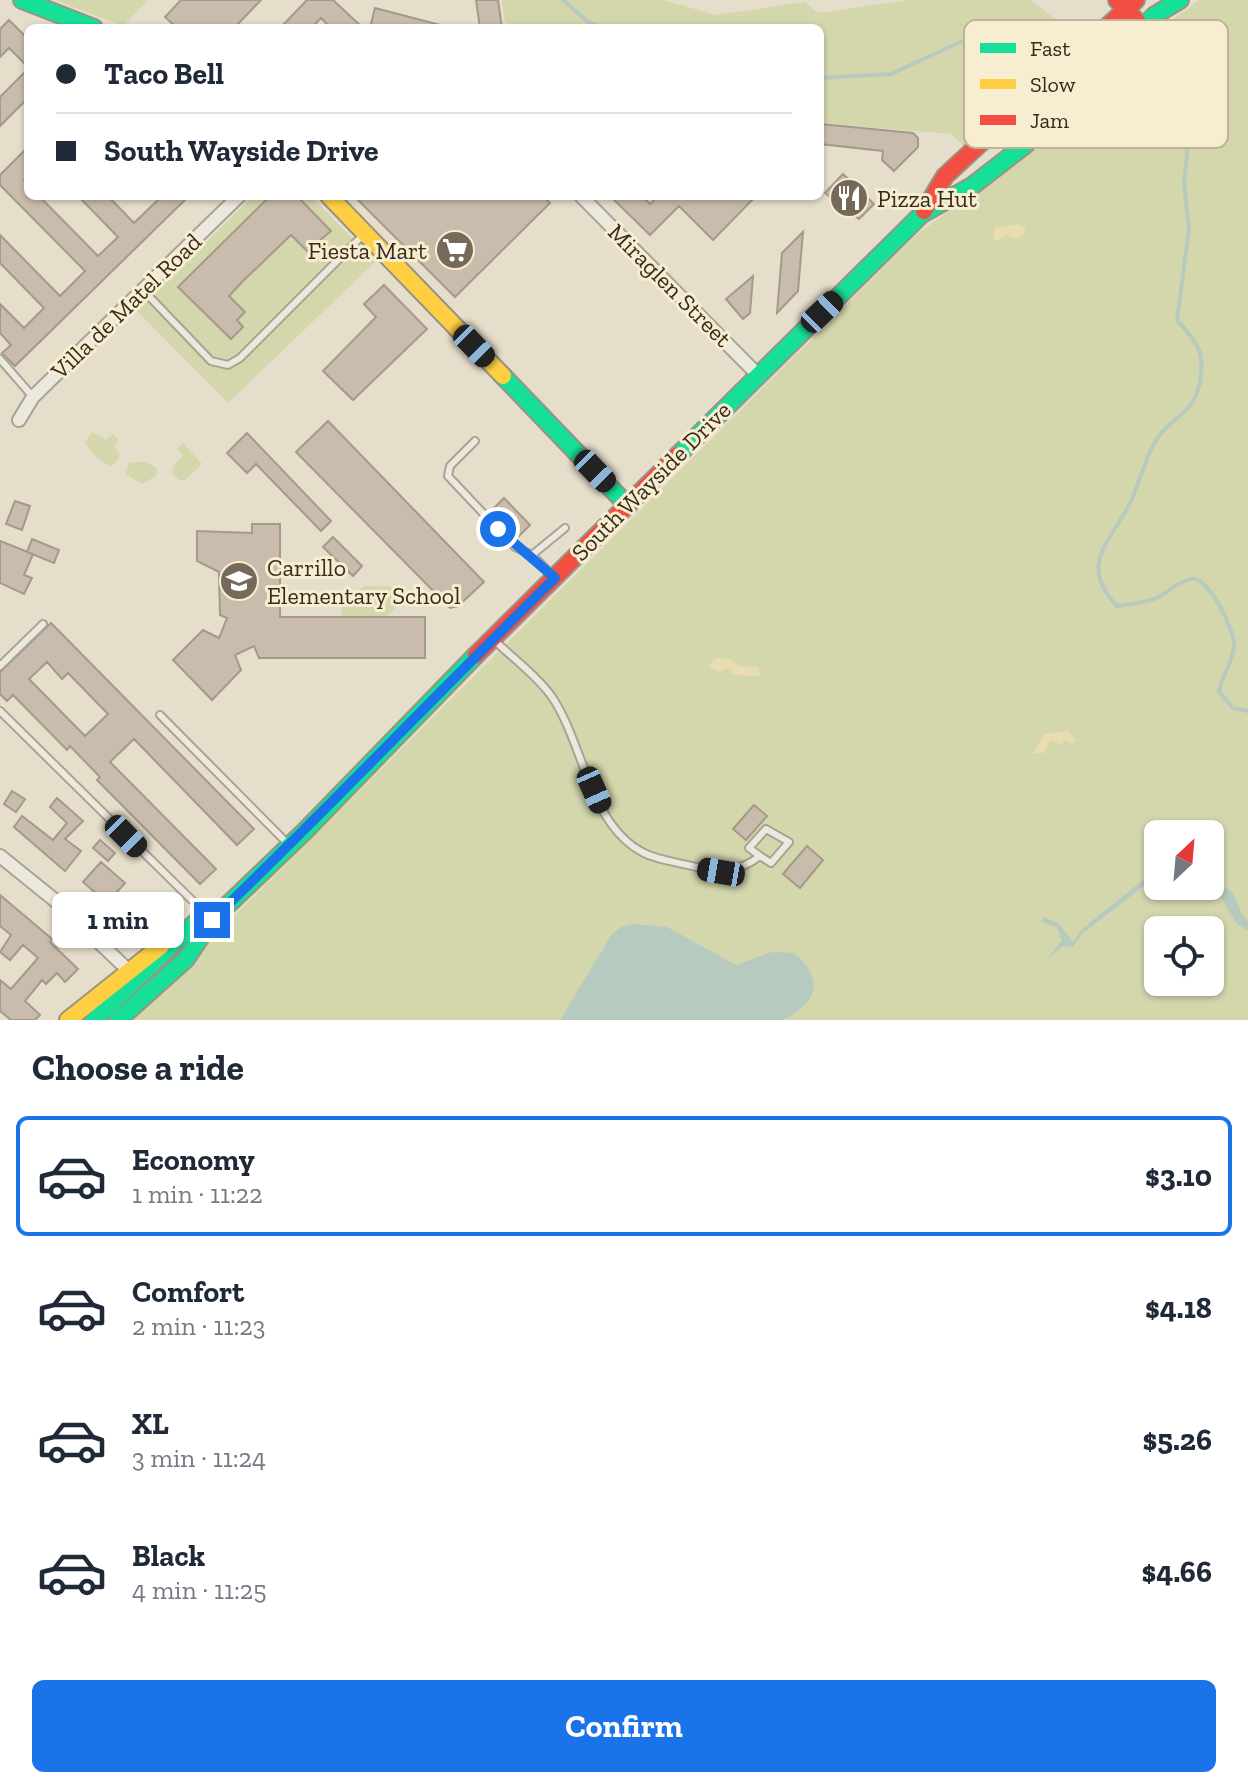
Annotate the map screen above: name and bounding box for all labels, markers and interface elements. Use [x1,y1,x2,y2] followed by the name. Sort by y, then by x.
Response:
[964,20,1228,148] legend
[1030,35,1071,62] text: Fast
[104,56,224,92] text: Taco Bell
[1030,71,1076,98] text: Slow
[1030,107,1069,134] text: Jam
[104,133,379,169] text: South Wayside Drive
[828,177,870,219] restaurant icon: Pizza Hut
[877,184,977,213] place label: Pizza Hut
[602,217,738,353] street label: Miraglen Street
[44,227,207,386] street label: Villa de Matel Road
[434,229,476,271] supermarket icon: Fiesta Mart
[308,236,427,265] place label: Fiesta Mart
[796,287,848,337] car
[449,320,499,372] car
[565,395,737,567] street label: South Wayside Drive
[570,445,620,497] car
[480,511,516,547] route start
[267,553,461,610] place label: Carrillo Elementary School
[218,560,260,602] school or university icon: Carrillo Elementary School
[573,763,615,817] car
[101,811,151,861] car
[1144,820,1224,900] north arrow
[1144,820,1224,996] map controls
[695,856,747,888] car
[52,892,184,948] callout: 1 min
[194,902,230,938] route end
[87,904,149,936] text: 1 min
[1144,916,1224,996] button: locate
[32,1046,244,1089] text: Choose a ride
[36,1140,108,1212] icon: car
[132,1142,255,1178] text: Economy
[1145,1158,1212,1194] text: $3.10
[132,1178,263,1210] text: 1 min · 11:22
[36,1272,108,1344] icon: car
[132,1274,244,1310] text: Comfort
[1145,1290,1212,1326] text: $4.18
[132,1310,265,1342] text: 2 min · 11:23
[36,1404,108,1476] icon: car
[132,1406,169,1442] text: XL
[1143,1422,1212,1458] text: $5.26
[132,1442,266,1474] text: 3 min · 11:24
[36,1536,108,1608] icon: car
[132,1538,205,1574] text: Black
[1142,1554,1212,1590] text: $4.66
[132,1574,267,1606] text: 4 min · 11:25
[32,1680,1216,1772] button: Confirm

